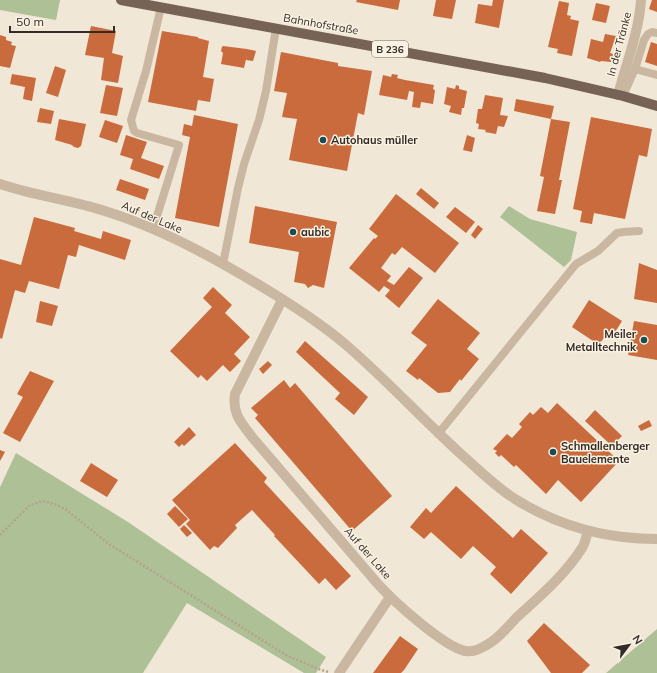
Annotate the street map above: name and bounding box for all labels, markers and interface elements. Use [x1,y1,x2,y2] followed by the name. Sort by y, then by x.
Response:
[10,8,114,34] scale bar
[604,10,634,78] street label: In der Tränke
[282,11,360,37] street label: Bahnhofstraße
[16,14,44,29] text: 50 m
[372,41,408,57] road number: B 236
[331,133,418,147] place label: Autohaus müller
[318,135,328,145] marker: Autohaus müller
[120,198,184,236] street label: Auf der Lake
[301,225,330,239] place label: aubic
[288,227,298,237] marker: aubic
[566,327,637,354] place label: Meiler Metalltechnik
[639,335,649,345] marker: Meiler Metalltechnik
[561,439,650,466] place label: Schmallenberger Bauelemente
[548,447,558,457] marker: Schmallenberger Bauelemente
[342,524,394,582] street label: Auf der Lake
[609,625,649,665] north arrow
[629,632,646,647] text: N

